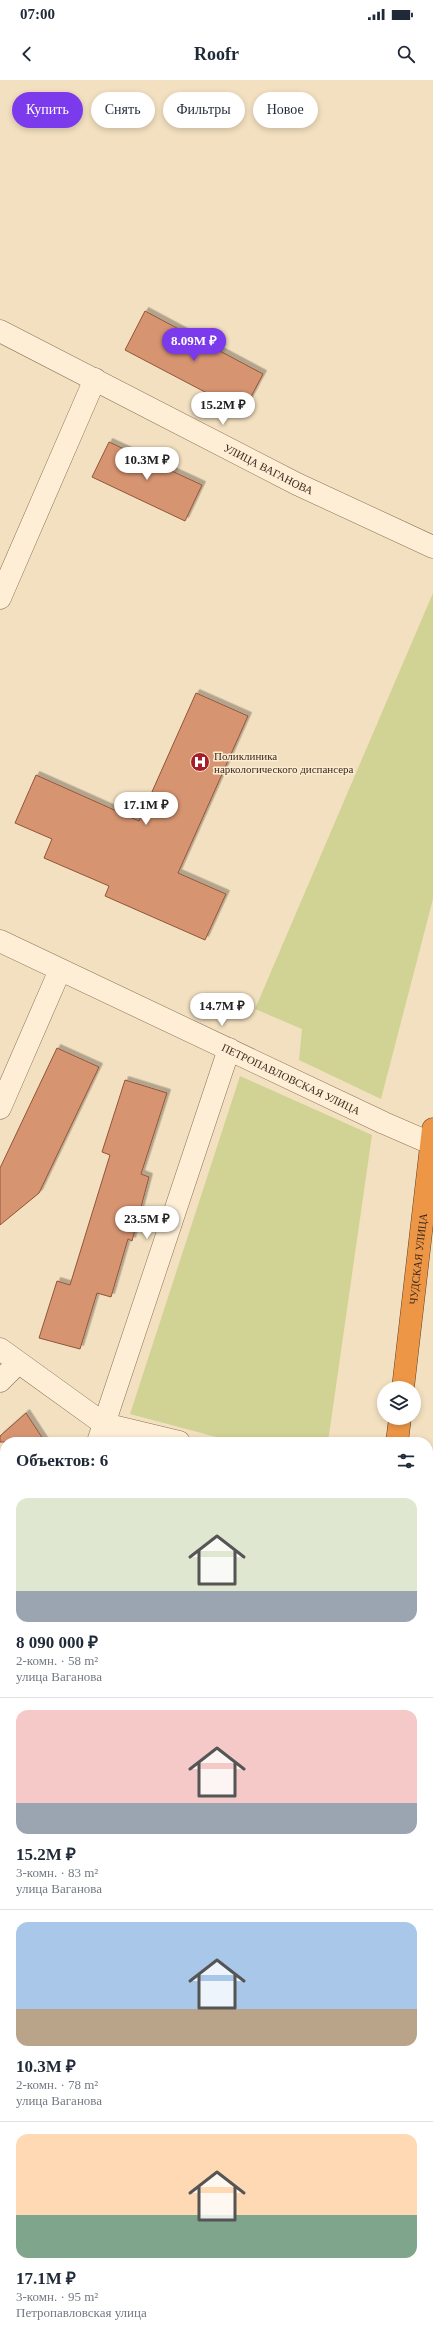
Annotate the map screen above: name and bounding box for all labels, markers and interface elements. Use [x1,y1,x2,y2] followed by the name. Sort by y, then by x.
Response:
[20,6,55,22] text: 07:00
[16,43,38,65] icon: back
[395,43,417,65] icon: search
[194,44,239,64] text: Roofr
[12,92,83,128] chip: Купить
[91,92,155,128] chip: Снять
[163,92,245,128] chip: Фильтры
[253,92,318,128] chip: Новое
[157,328,231,362] pin: 8.09M ₽
[171,333,217,348] text: 8.09M ₽
[186,392,260,426] pin: 15.2M ₽
[200,397,246,412] text: 15.2M ₽
[222,441,315,497] street label: УЛИЦА ВАГАНОВА
[110,447,184,481] pin: 10.3M ₽
[124,452,170,467] text: 10.3M ₽
[214,750,354,775] place label: Поликлиника наркологического диспансера
[189,751,211,773] hospital icon: Поликлиника наркологического диспансера
[109,792,183,826] pin: 17.1M ₽
[123,797,169,812] text: 17.1M ₽
[185,993,259,1027] pin: 14.7M ₽
[199,998,245,1013] text: 14.7M ₽
[220,1041,362,1117] street label: ПЕТРОПАВЛОВСКАЯ УЛИЦА
[110,1206,184,1240] pin: 23.5M ₽
[124,1211,170,1226] text: 23.5M ₽
[407,1212,429,1305] street label: ЧУДСКАЯ УЛИЦА
[377,1381,421,1425] map controls
[377,1381,421,1425] button: layers
[395,1450,417,1472] icon: filters
[16,1451,108,1470] text: Объектов: 6
[181,1524,253,1596] icon: home
[16,1633,98,1652] text: 8 090 000 ₽
[16,1653,98,1668] text: 2-комн. · 58 m²
[16,1669,102,1684] text: улица Ваганова
[181,1736,253,1808] icon: home
[16,1845,76,1864] text: 15.2M ₽
[16,1865,98,1880] text: 3-комн. · 83 m²
[16,1881,102,1896] text: улица Ваганова
[181,1948,253,2020] icon: home
[16,2057,76,2076] text: 10.3M ₽
[16,2077,98,2092] text: 2-комн. · 78 m²
[16,2093,102,2108] text: улица Ваганова
[181,2160,253,2232] icon: home
[16,2269,76,2288] text: 17.1M ₽
[16,2289,98,2304] text: 3-комн. · 95 m²
[16,2305,147,2320] text: Петропавловская улица

